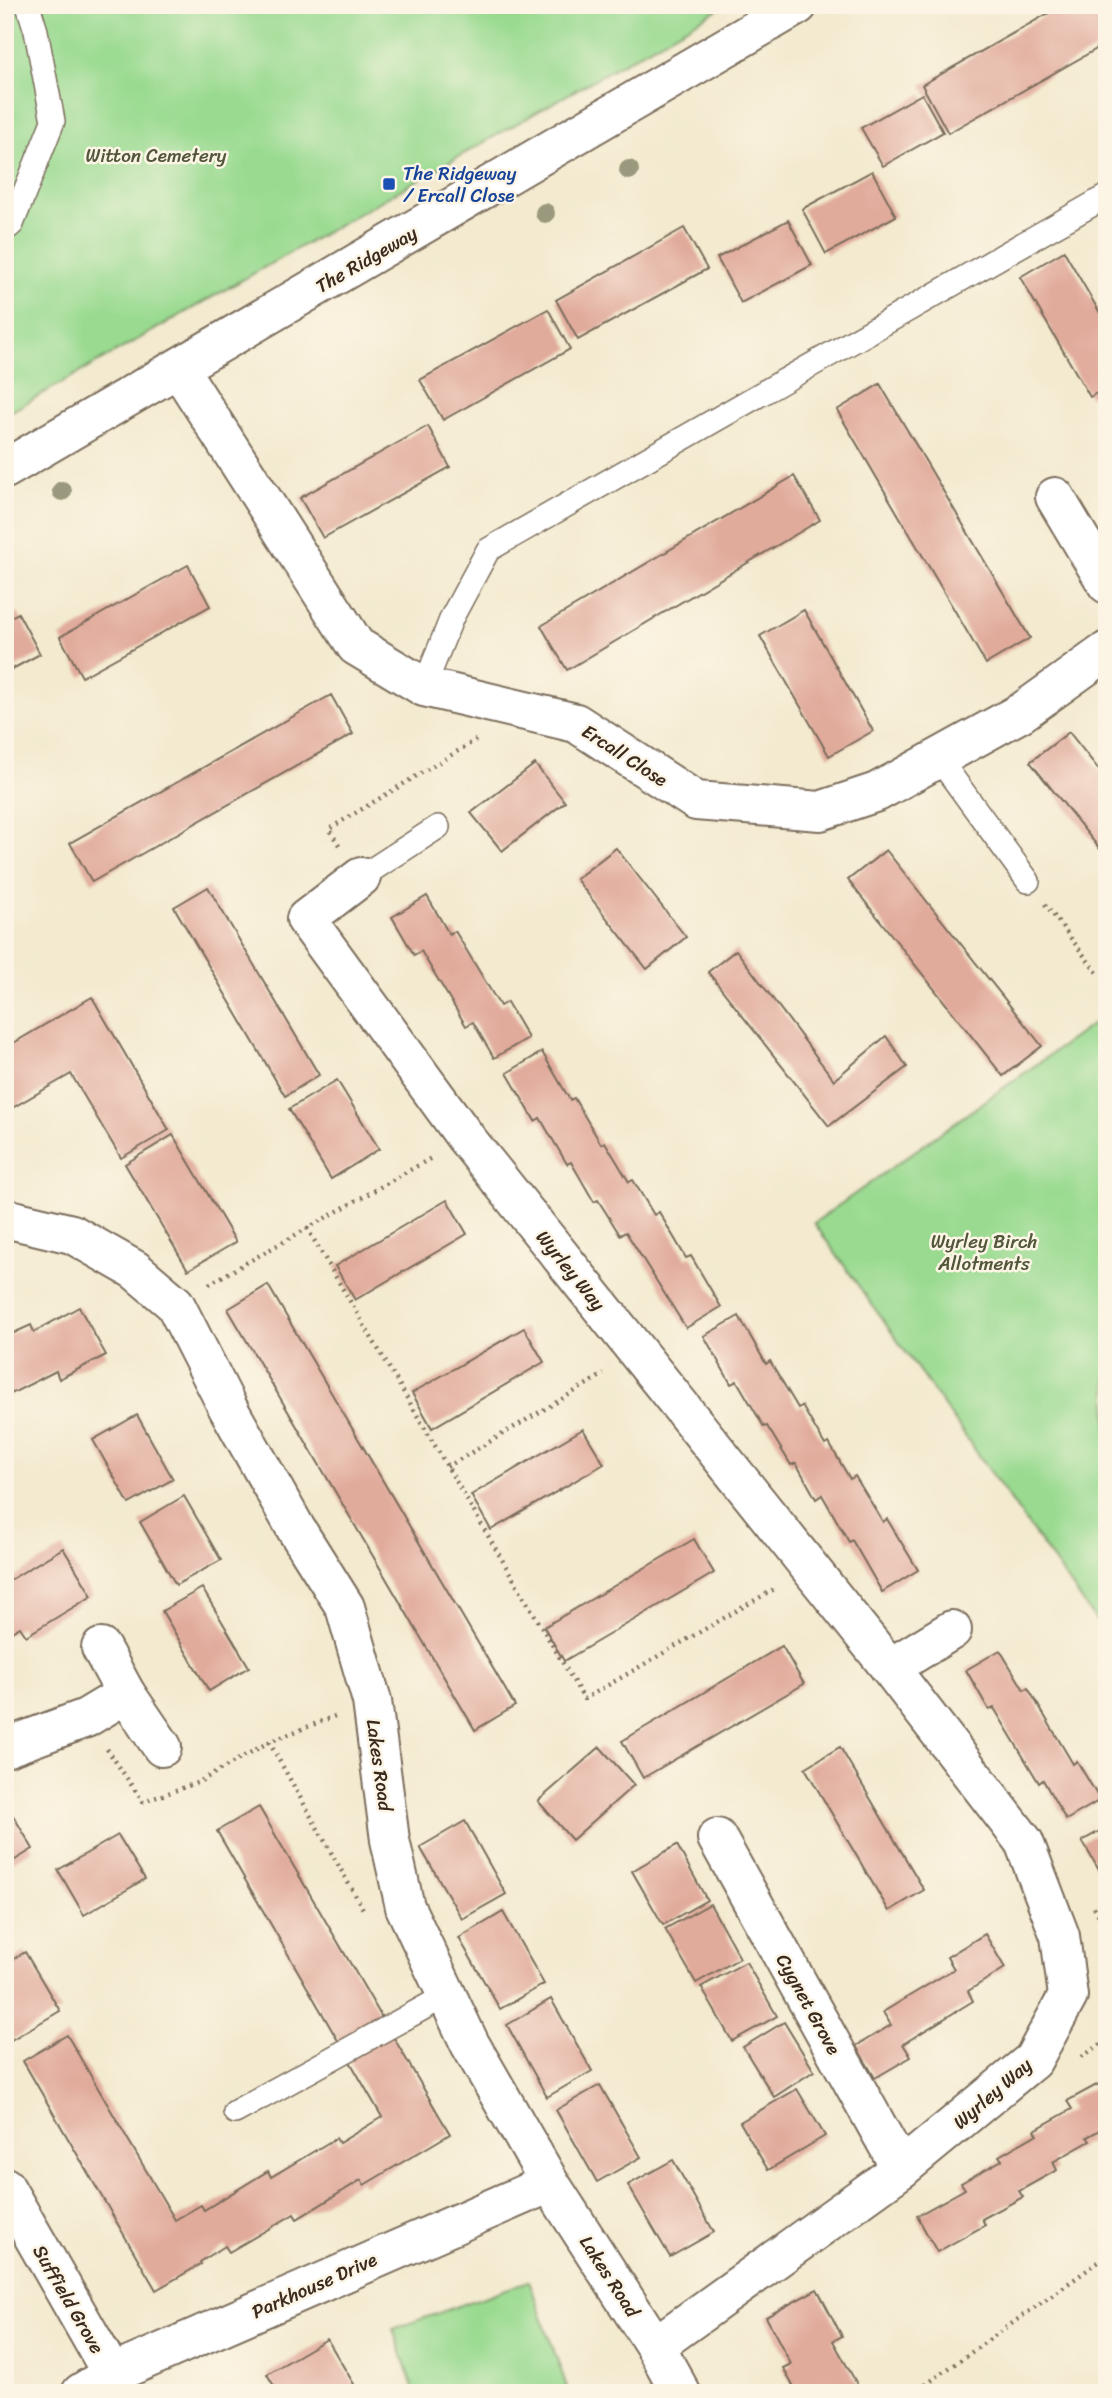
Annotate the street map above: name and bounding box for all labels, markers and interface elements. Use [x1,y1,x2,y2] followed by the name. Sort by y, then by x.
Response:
[86,139,227,172] park label: Witton Cemetery
[403,157,516,212] place label: The Ridgeway / Ercall Close
[381,176,397,192] marker: The Ridgeway / Ercall Close
[309,217,424,302] street label: The Ridgeway
[575,715,674,796] street label: Ercall Close
[527,1222,614,1318] street label: Wyrley Way
[931,1225,1037,1280] park label: Wyrley Birch Allotments
[357,1717,403,1815] street label: Lakes Road
[767,1947,850,2061] street label: Cygnet Grove
[945,2049,1040,2137] street label: Wyrley Way
[571,2229,650,2326] street label: Lakes Road
[24,2238,113,2361] street label: Suffield Grove
[246,2243,382,2328] street label: Parkhouse Drive

